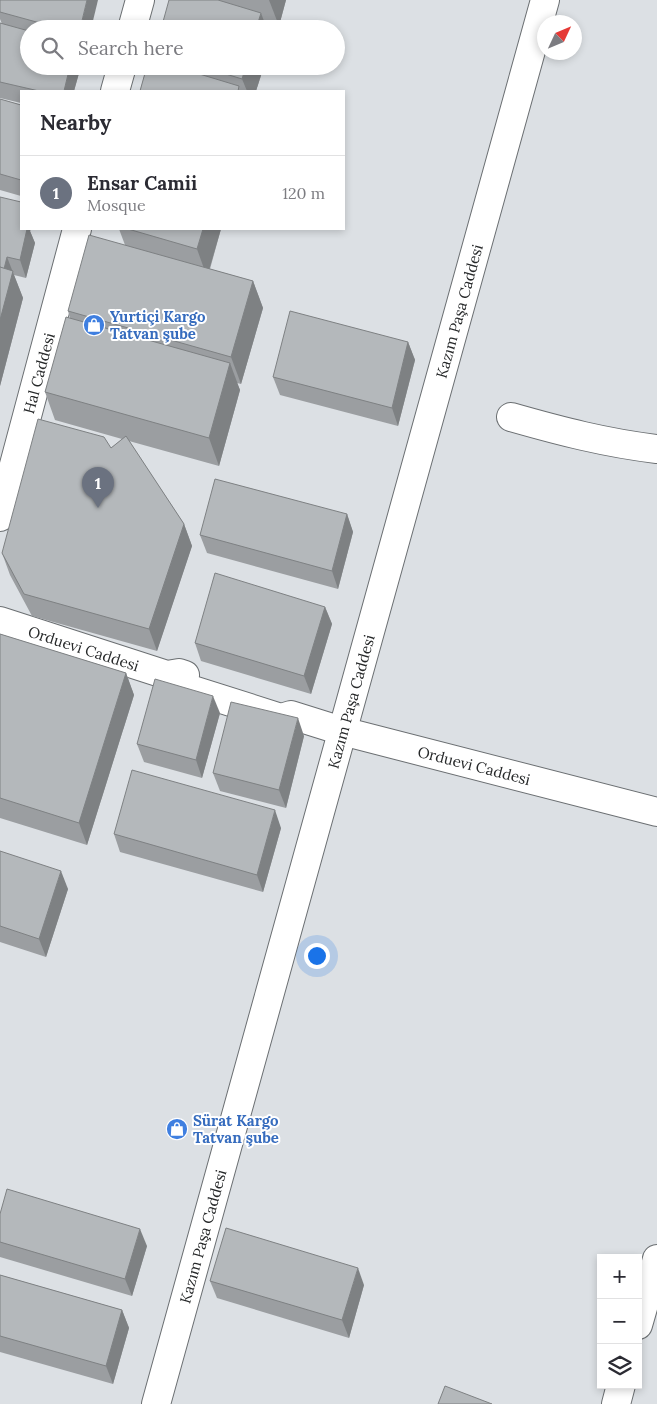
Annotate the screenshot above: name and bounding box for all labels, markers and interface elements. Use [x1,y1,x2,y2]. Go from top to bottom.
north arrow [537,15,582,60]
search box [20,20,345,75]
icon: search [38,34,66,62]
text: Search here [78,36,184,60]
text: Nearby [40,109,111,136]
text: Ensar Camii [87,171,197,195]
text: 1 [53,183,59,203]
text: 120 m [282,183,325,203]
text: Mosque [87,195,146,215]
street label: Kazım Paşa Caddesi [431,242,486,380]
place label: Yurtiçi Kargo Tatvan şube [110,307,206,343]
shop icon: Yurtiçi Kargo Tatvan şube [82,313,106,337]
street label: Hal Caddesi [19,331,58,416]
pin: 1 [82,467,114,508]
street label: Orduevi Caddesi [26,621,142,675]
street label: Kazım Paşa Caddesi [323,632,378,771]
street label: Orduevi Caddesi [416,741,532,789]
your location [304,943,330,969]
place label: Sürat Kargo Tatvan şube [193,1111,279,1147]
shop icon: Sürat Kargo Tatvan şube [165,1117,189,1141]
street label: Kazım Paşa Caddesi [175,1167,230,1305]
map controls [597,1254,642,1389]
button: + [597,1254,642,1299]
button: − [597,1299,642,1344]
button: layers [597,1344,642,1389]

